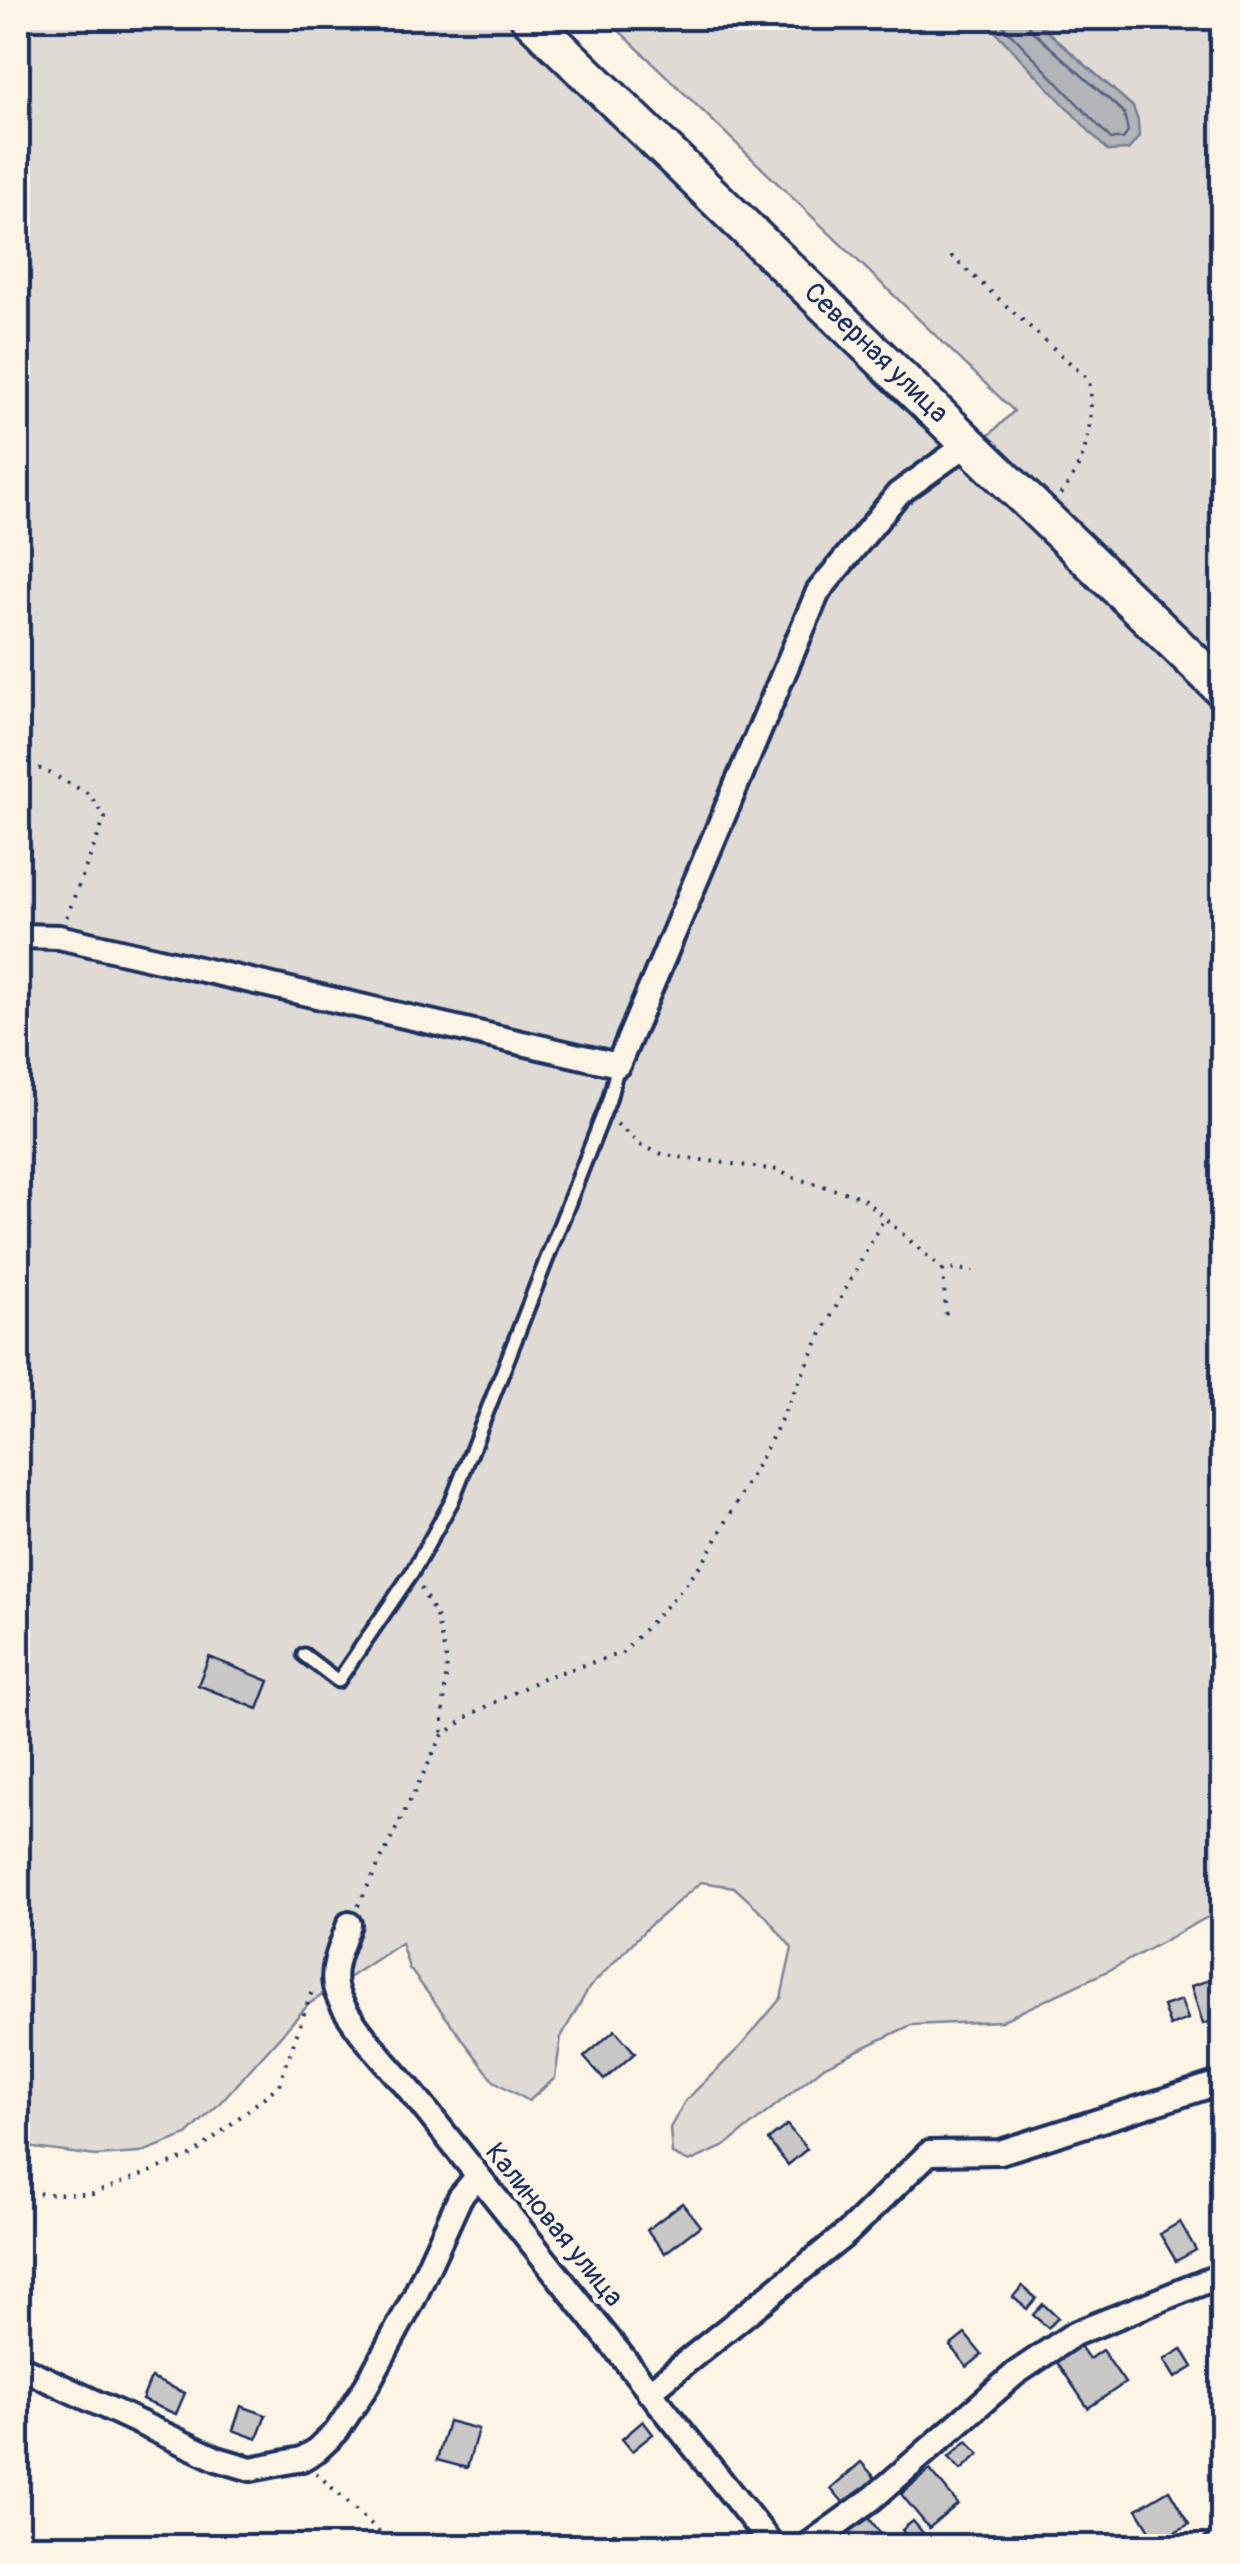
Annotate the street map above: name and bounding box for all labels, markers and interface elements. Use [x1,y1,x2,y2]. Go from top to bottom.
street label: Северная улица [796,275,956,431]
street label: Калиновая улица [477,2136,631,2314]

